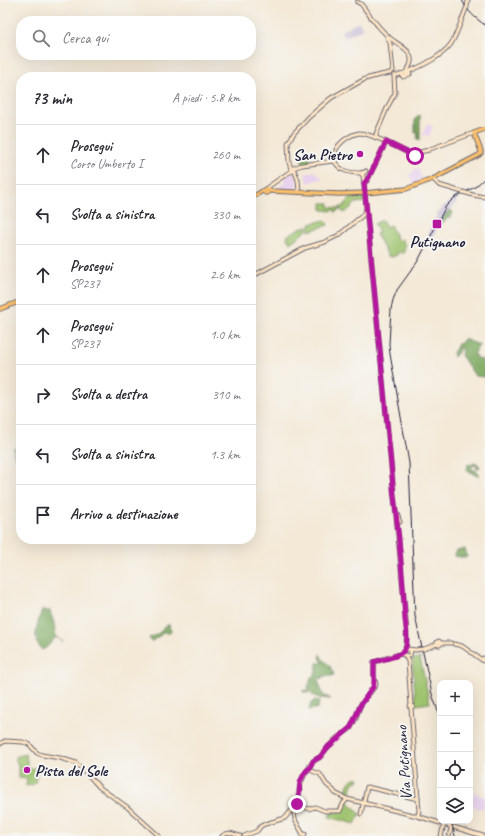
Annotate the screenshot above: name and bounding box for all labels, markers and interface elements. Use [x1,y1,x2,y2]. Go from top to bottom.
search box [16,16,256,60]
icon: search [30,27,52,49]
text: Cerca qui [62,29,108,48]
text: 73 min [32,88,72,109]
text: A piedi · 5.8 km [172,90,240,106]
text: Prosegui [70,137,112,156]
icon: ahead [32,144,54,166]
place label: San Pietro [293,145,353,165]
text: 260 m [212,147,240,163]
route start [406,147,424,165]
marker: San Pietro [355,149,365,159]
text: Corso Umberto I [70,156,143,172]
icon: left [32,204,54,226]
text: Svolta a sinistra [70,205,154,224]
text: 330 m [212,207,240,223]
marker: Putignano [431,218,443,230]
place label: Putignano [410,232,465,252]
text: Prosegui [70,257,112,276]
icon: ahead [32,264,54,286]
text: 2.6 km [210,267,240,283]
text: SP237 [70,276,100,292]
text: Prosegui [70,317,112,336]
icon: ahead [32,324,54,346]
text: 1.0 km [210,327,240,343]
text: SP237 [70,336,100,352]
icon: right [32,384,54,406]
text: Svolta a destra [70,385,147,404]
text: 310 m [212,387,240,403]
icon: left [32,444,54,466]
text: Svolta a sinistra [70,445,154,464]
text: 1.3 km [210,447,240,463]
icon: arrive [32,504,54,526]
text: Arrivo a destinazione [70,505,178,524]
map controls [437,680,473,824]
button: + [437,680,473,716]
button: − [437,716,473,752]
street label: Via Putignano [391,724,417,801]
button: locate [437,752,473,788]
place label: Pista del Sole [35,761,109,781]
marker: Pista del Sole [22,765,32,775]
button: layers [437,788,473,824]
route end [288,795,306,813]

